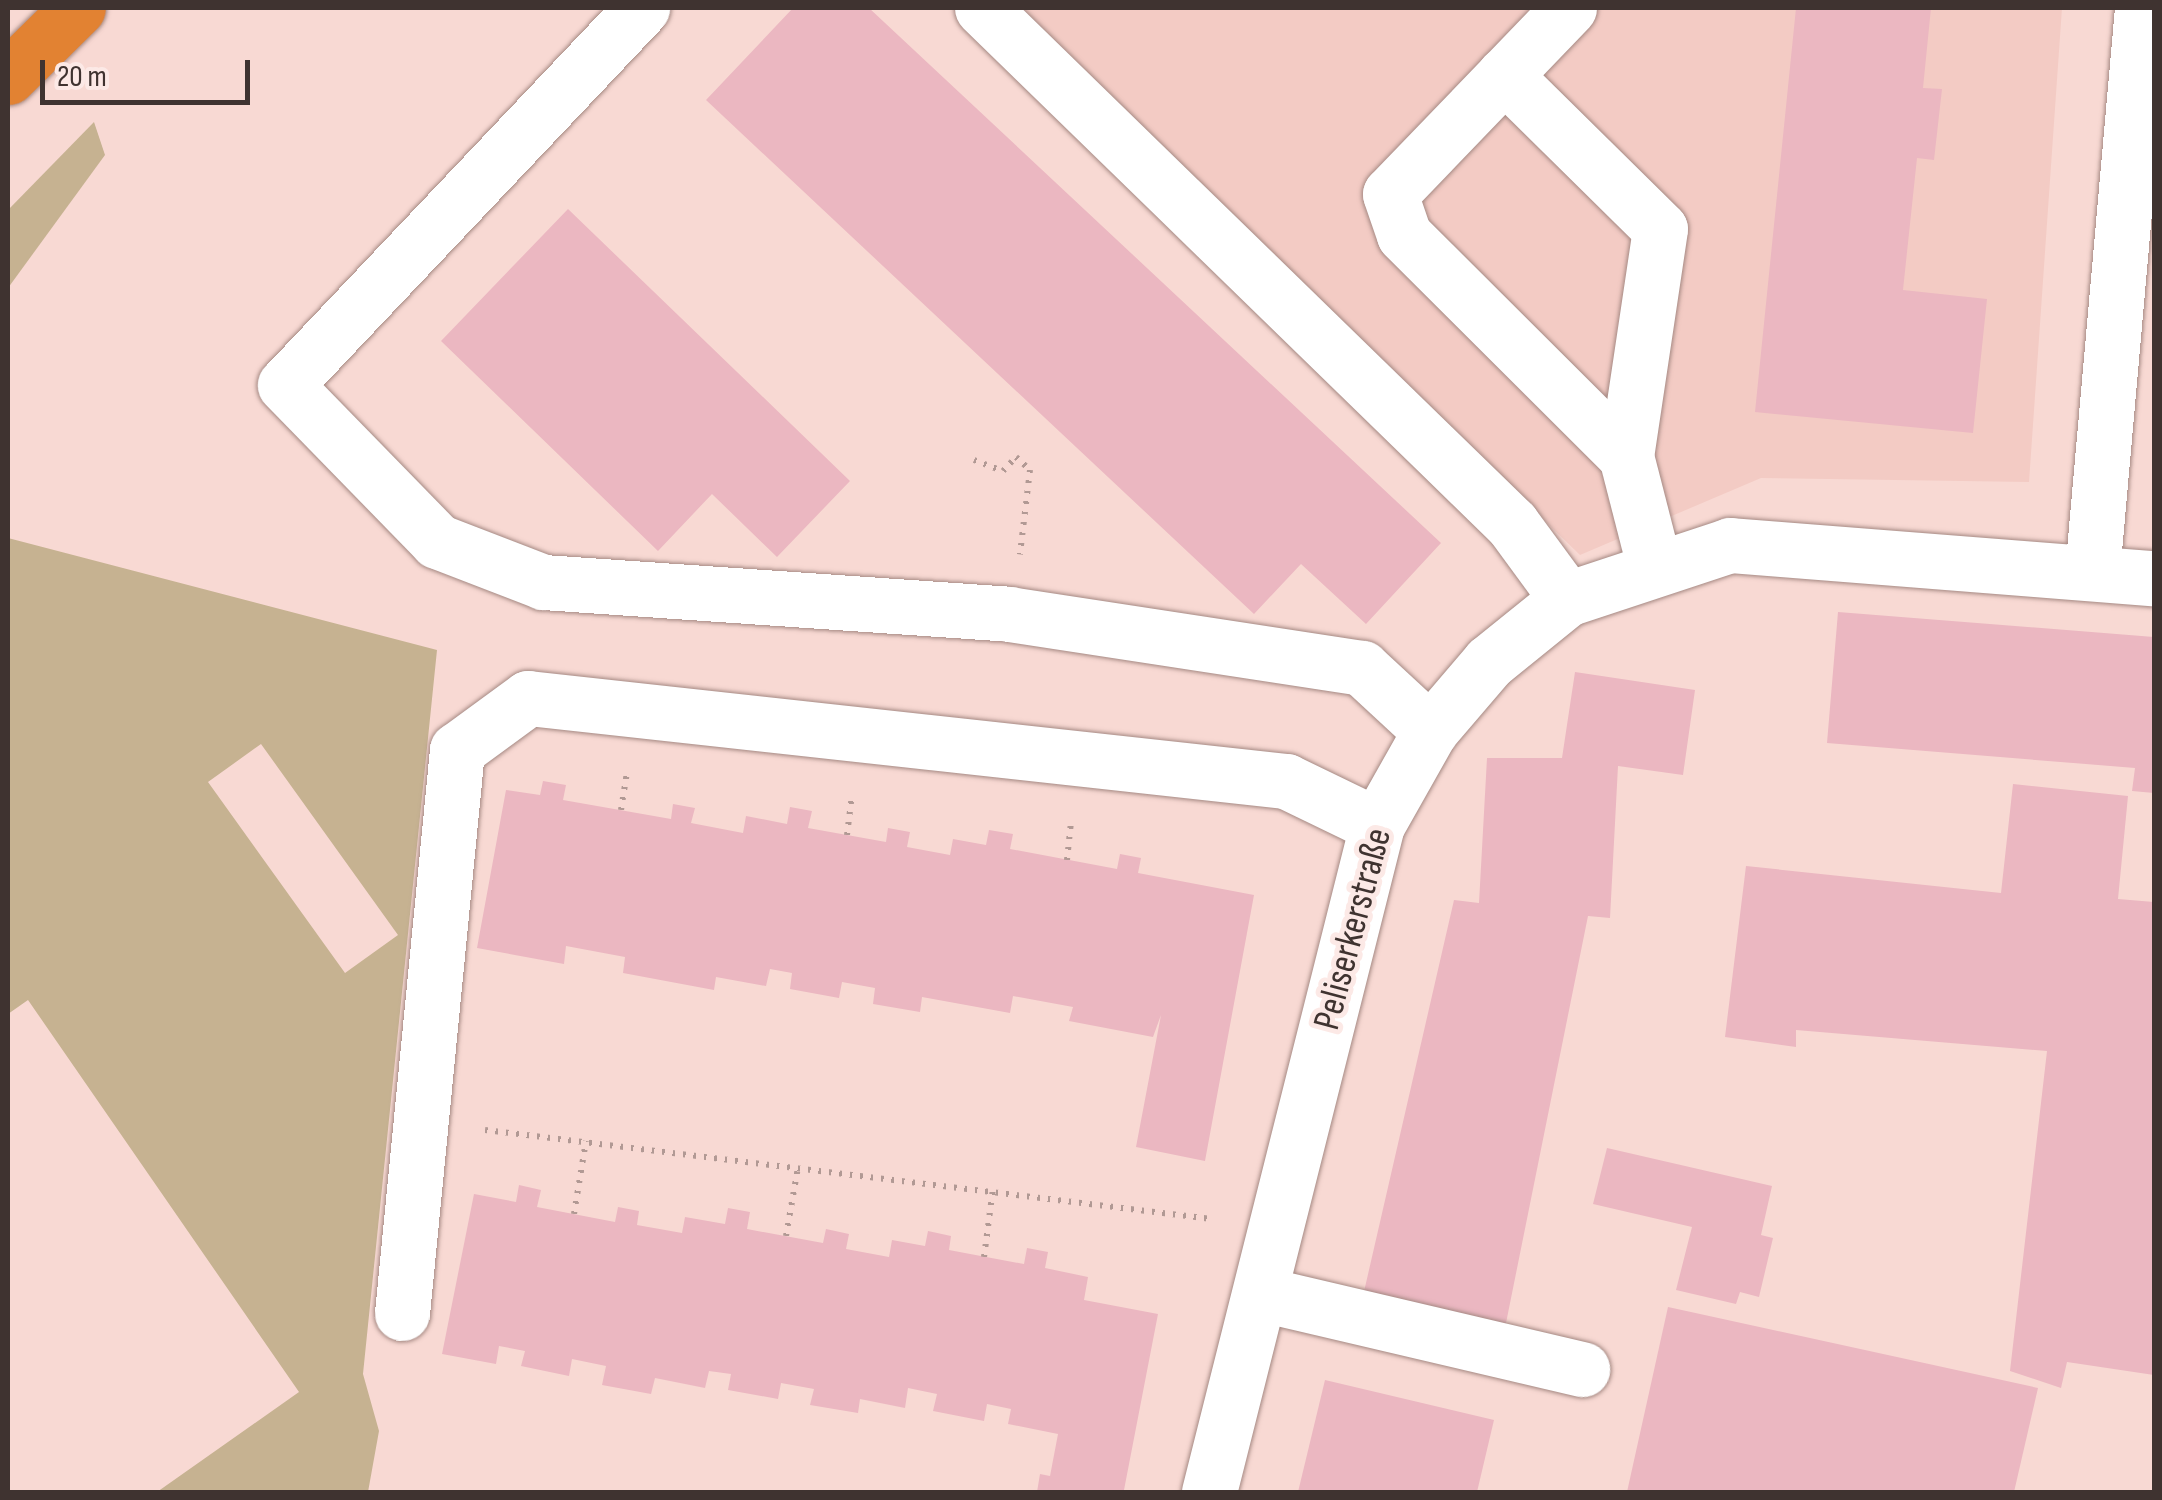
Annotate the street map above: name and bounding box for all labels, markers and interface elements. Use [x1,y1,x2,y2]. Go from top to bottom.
scale bar [45,40,255,102]
text: 20 m [57,59,107,95]
street label: Peliserkerstraße [1304,823,1402,1035]

